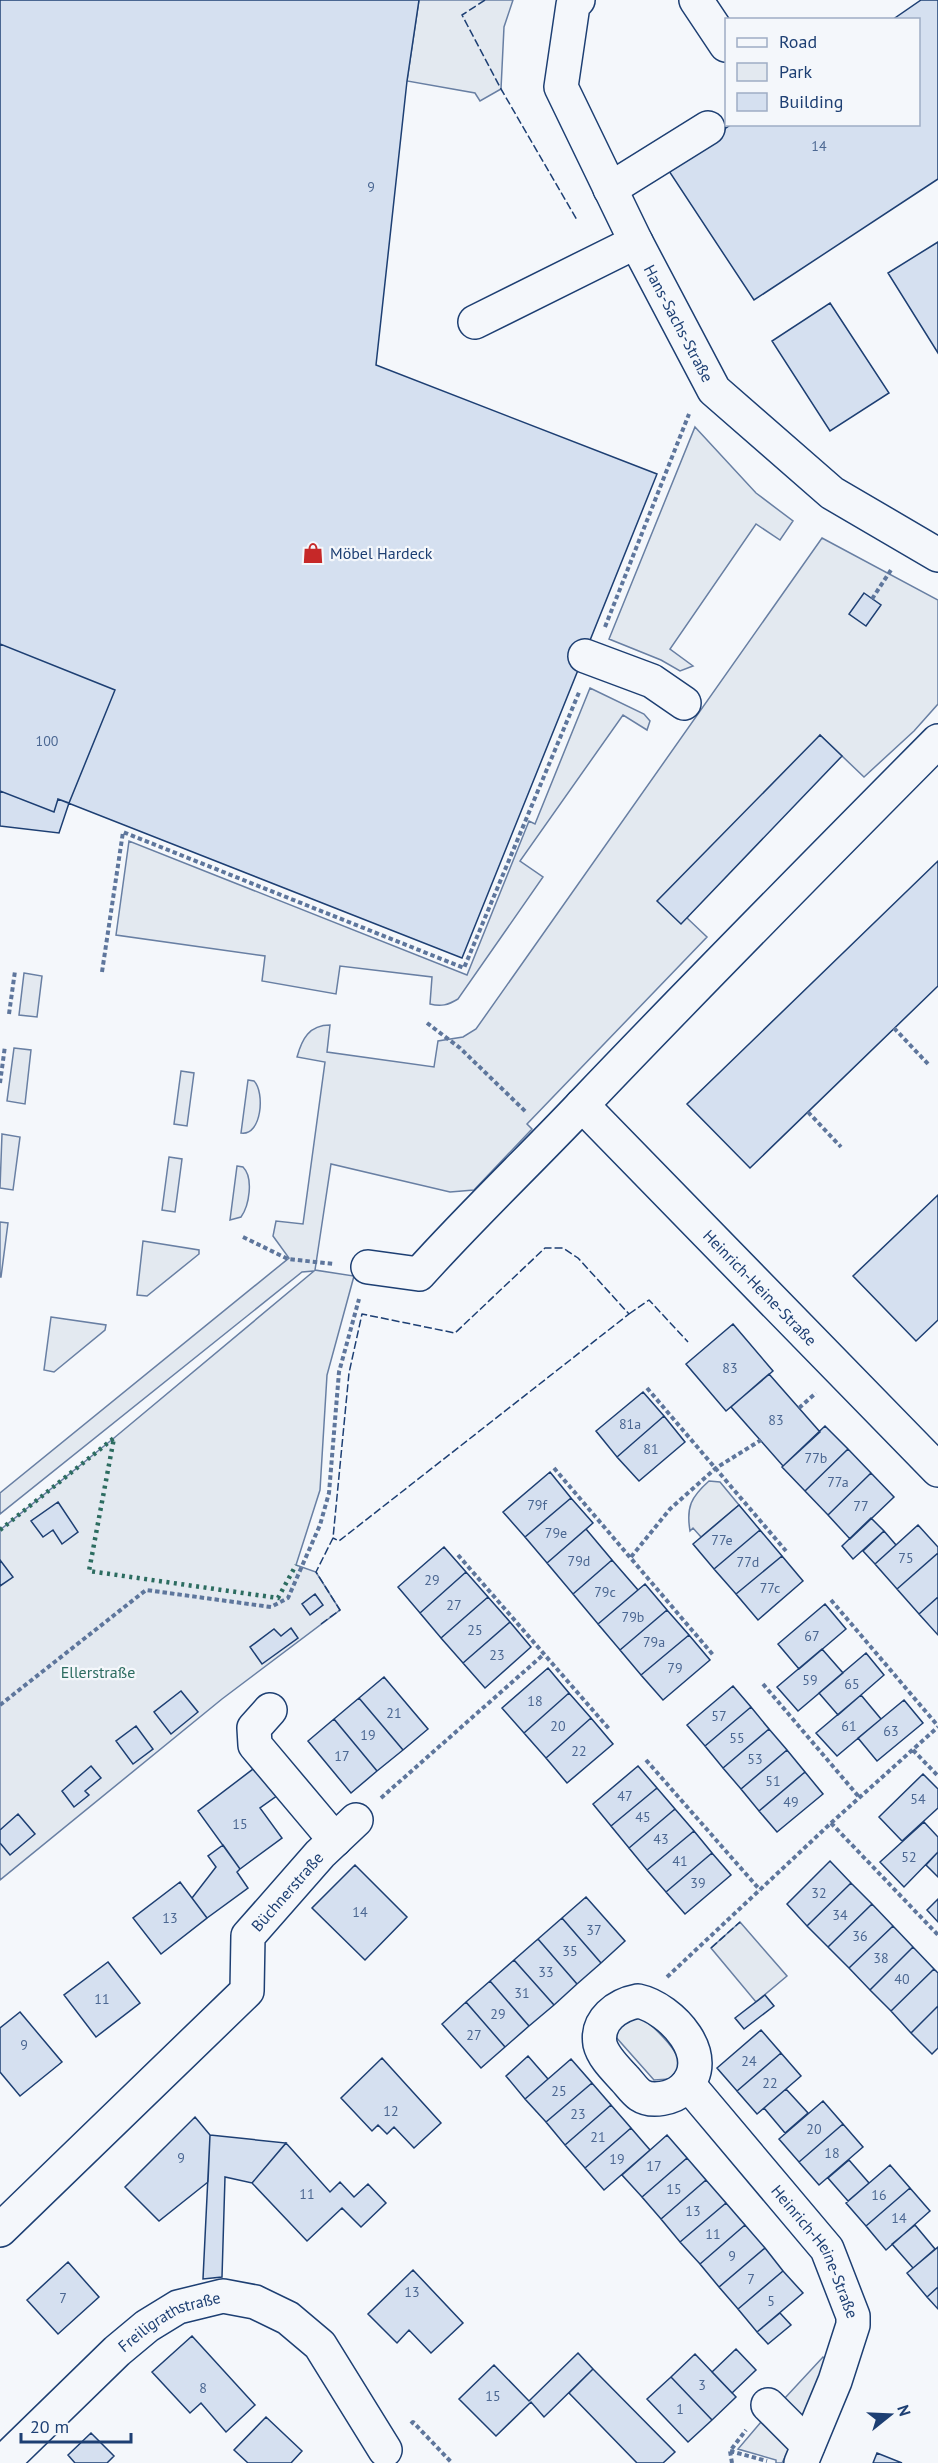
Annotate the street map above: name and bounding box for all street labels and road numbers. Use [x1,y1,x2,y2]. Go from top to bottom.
street label: Hans-Sachs-Straße [640,261,718,385]
street label: Heinrich-Heine-Straße [699,1225,821,1350]
street label: Büchnerstraße [247,1847,327,1935]
street label: Heinrich-Heine-Straße [767,2181,863,2321]
street label: Freiligrathstraße [114,2287,222,2356]

